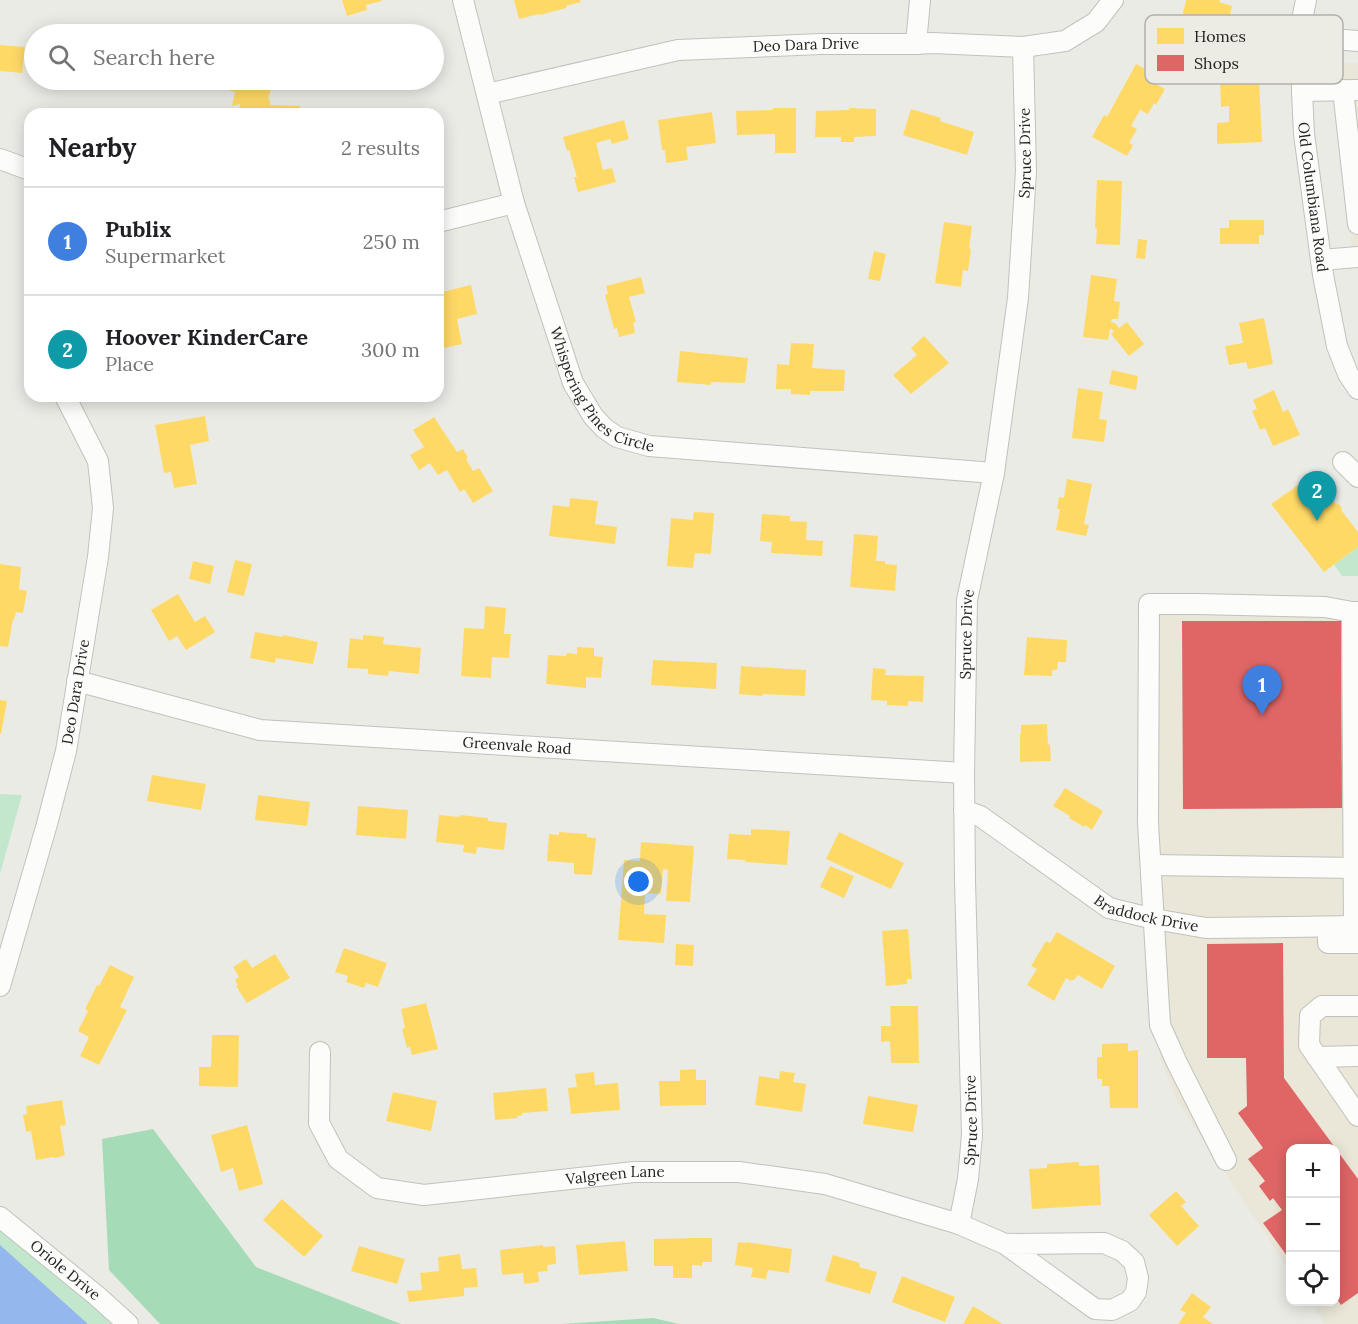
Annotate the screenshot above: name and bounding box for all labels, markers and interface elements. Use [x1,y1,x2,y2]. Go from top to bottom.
legend [1145,15,1343,84]
search box [24,24,444,90]
text: Homes [1194,26,1246,46]
street label: Deo Dara Drive [752,34,859,56]
icon: search [45,41,78,74]
text: Search here [93,43,215,71]
text: Shops [1194,53,1239,73]
street label: Spruce Drive [1014,108,1035,199]
street label: Old Columbiana Road [1294,122,1333,273]
text: Nearby [48,131,136,164]
text: 2 results [341,135,420,160]
text: Publix [105,215,171,243]
text: 1 [63,229,72,254]
text: 250 m [363,229,420,254]
text: Supermarket [105,243,225,268]
text: Hoover KinderCare [105,323,308,351]
street label: Whispering Pines Circle [546,324,655,455]
text: 2 [62,337,73,362]
text: 300 m [361,337,420,362]
text: Place [105,351,154,376]
pin: 2 [1298,472,1336,521]
street label: Spruce Drive [956,587,978,680]
street label: Deo Dara Drive [57,638,93,746]
pin: 1 [1242,666,1282,715]
street label: Greenvale Road [462,732,572,758]
your location [624,867,653,896]
street label: Braddock Drive [1090,890,1200,936]
street label: Spruce Drive [959,1075,981,1166]
map controls [1286,1144,1340,1306]
button: + [1286,1144,1340,1198]
street label: Valgreen Lane [564,1162,665,1189]
button: − [1286,1198,1340,1252]
street label: Oriole Drive [26,1235,104,1304]
button: locate [1286,1252,1340,1306]

